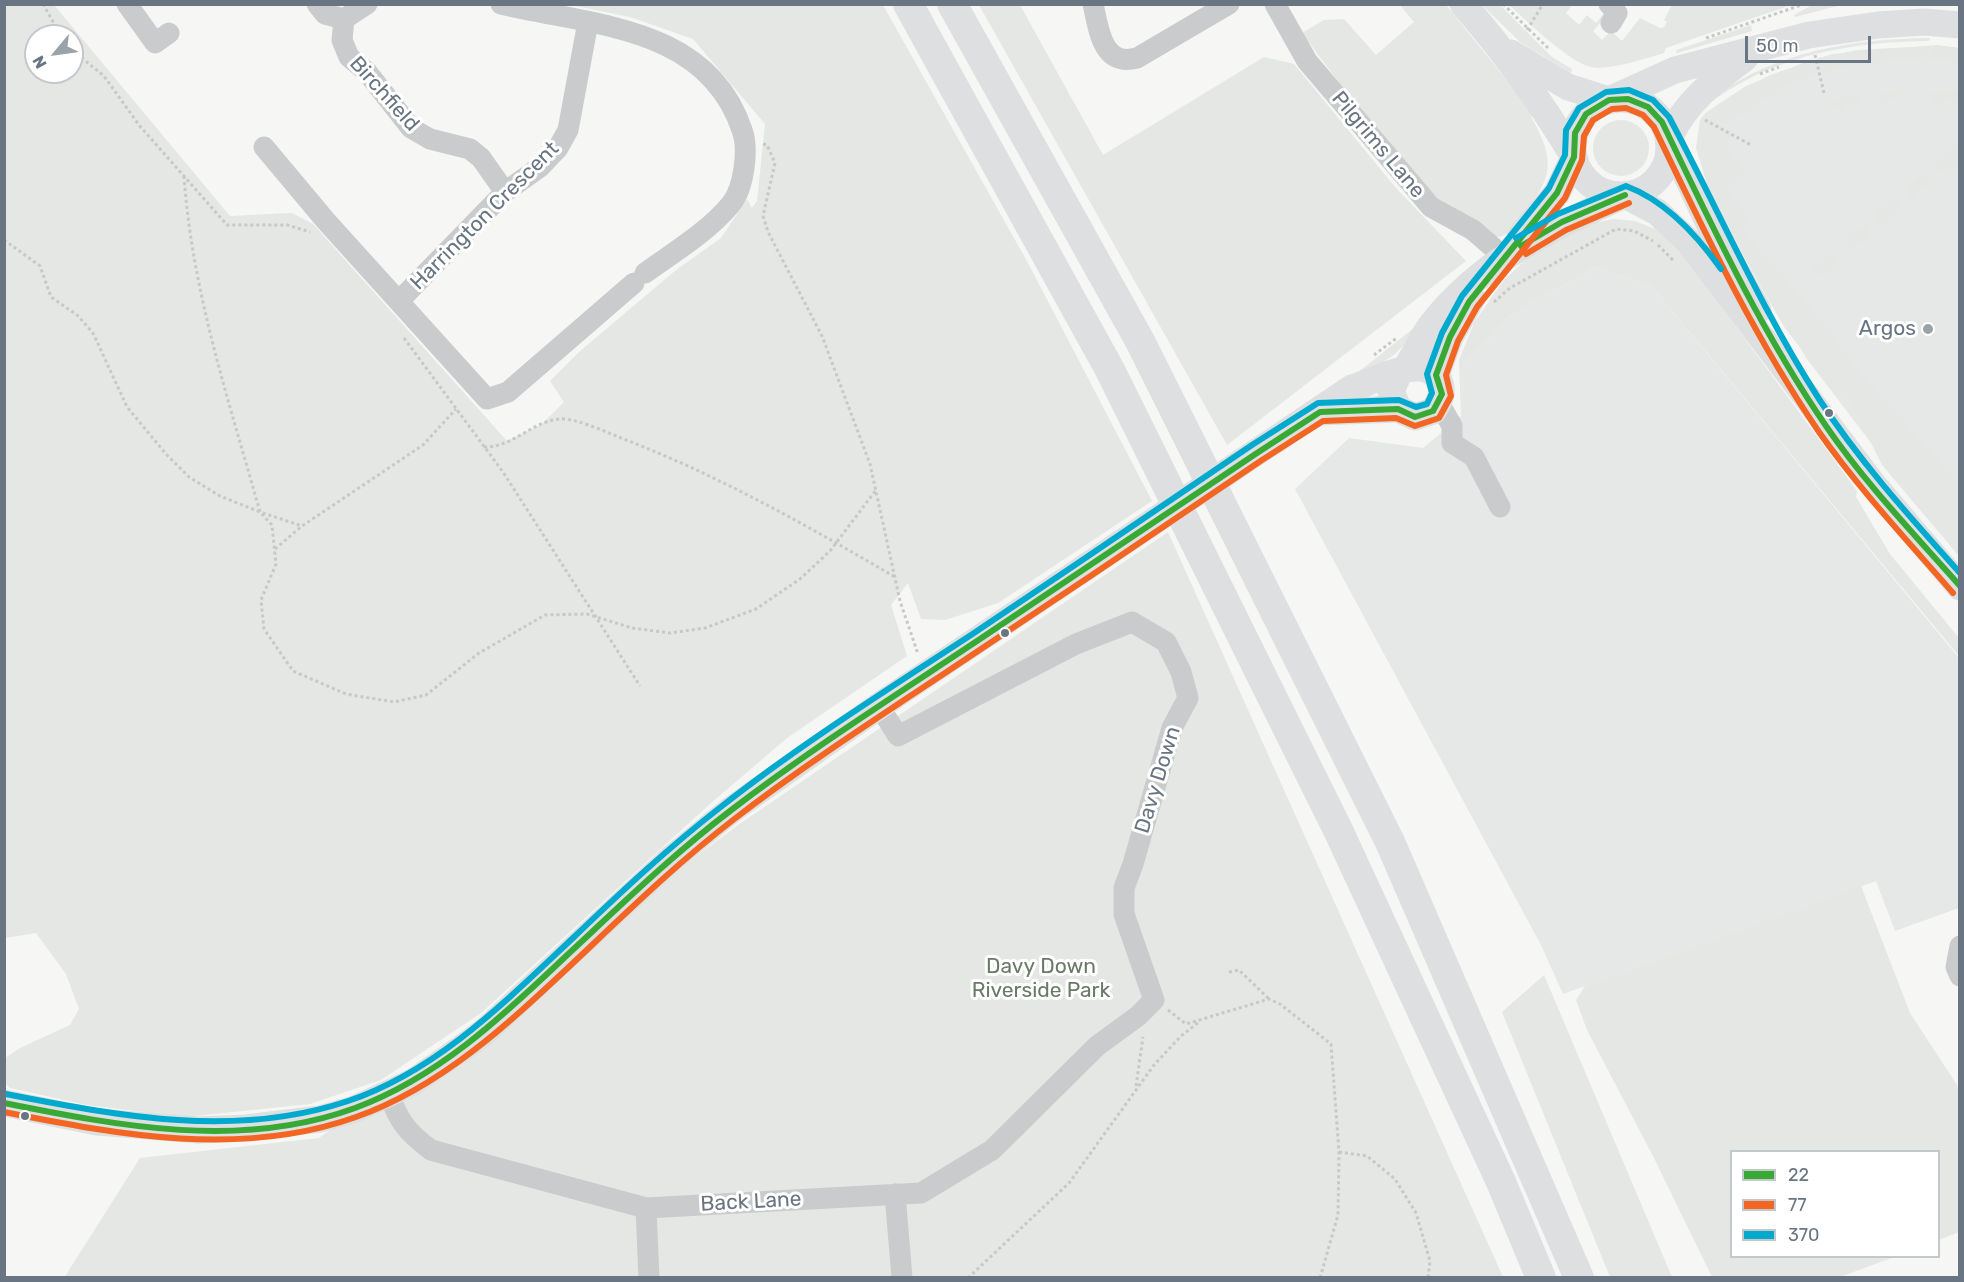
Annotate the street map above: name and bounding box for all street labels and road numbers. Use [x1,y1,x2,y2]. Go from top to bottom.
street label: Birchfield [344,51,424,137]
street label: Pilgrims Lane [1326,86,1430,204]
street label: Harrington Crescent [406,137,564,295]
street label: Davy Down [1130,724,1186,836]
street label: Back Lane [700,1187,802,1217]

